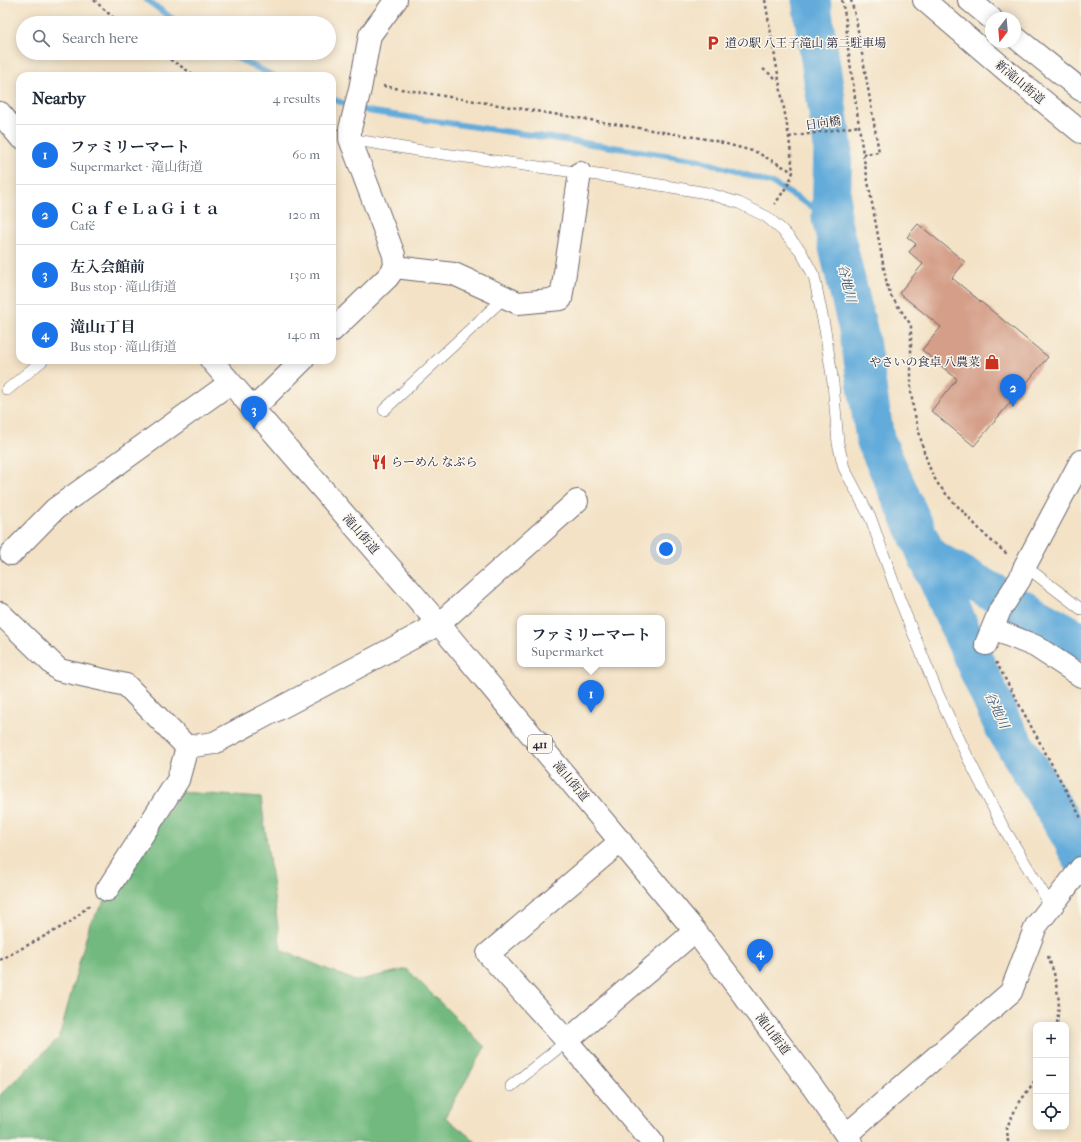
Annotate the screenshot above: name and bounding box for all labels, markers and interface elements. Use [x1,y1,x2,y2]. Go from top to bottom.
north arrow [985,12,1021,48]
search box [16,16,336,60]
icon: search [30,27,52,49]
text: Search here [62,29,138,47]
parking icon: 道の駅 八王子滝山 第二駐車場 [704,34,722,52]
place label: 道の駅 八王子滝山 第二駐車場 [725,36,886,50]
street label: 新滝山街道 [993,57,1047,107]
text: Nearby [32,88,86,108]
text: 4 results [273,91,320,106]
street label: 日向橋 [804,114,842,132]
text: ファミリーマート [70,138,190,156]
text: 1 [43,147,47,162]
text: 60 m [292,147,320,162]
text: Supermarket · 滝山街道 [70,159,203,174]
text: ＣａｆｅＬａＧｉｔａ [70,200,220,218]
text: 2 [42,207,48,222]
text: 120 m [288,207,320,222]
text: Café [70,218,95,233]
text: 左入会館前 [70,258,145,276]
water label: 谷地川 [835,262,859,306]
text: 3 [42,267,48,282]
text: 130 m [289,267,320,282]
text: Bus stop · 滝山街道 [70,279,177,294]
text: 滝山1丁目 [70,318,135,336]
text: 4 [41,327,49,342]
text: 140 m [287,327,320,342]
text: Bus stop · 滝山街道 [70,339,177,354]
shop icon: やさいの食卓 八農菜 [983,353,1001,371]
place label: やさいの食卓 八農菜 [869,355,980,369]
pin: 2 [1000,374,1026,407]
pin: 3 [241,396,267,429]
restaurant icon: らーめん なぶら [370,453,388,471]
place label: らーめん なぶら [391,455,478,469]
street label: 滝山街道 [340,511,382,557]
your location [656,539,676,559]
popup [517,615,665,667]
text: ファミリーマート [531,626,651,644]
text: Supermarket [531,644,604,659]
pin: 1 [578,680,604,713]
water label: 谷地川 [982,689,1013,733]
road number: 411 [528,735,552,753]
street label: 滝山街道 [550,758,592,804]
pin: 4 [747,939,773,972]
street label: 滝山街道 [753,1011,793,1057]
map controls [1033,1022,1069,1130]
button: + [1033,1022,1069,1058]
button: − [1033,1058,1069,1094]
button: locate [1033,1094,1069,1130]

